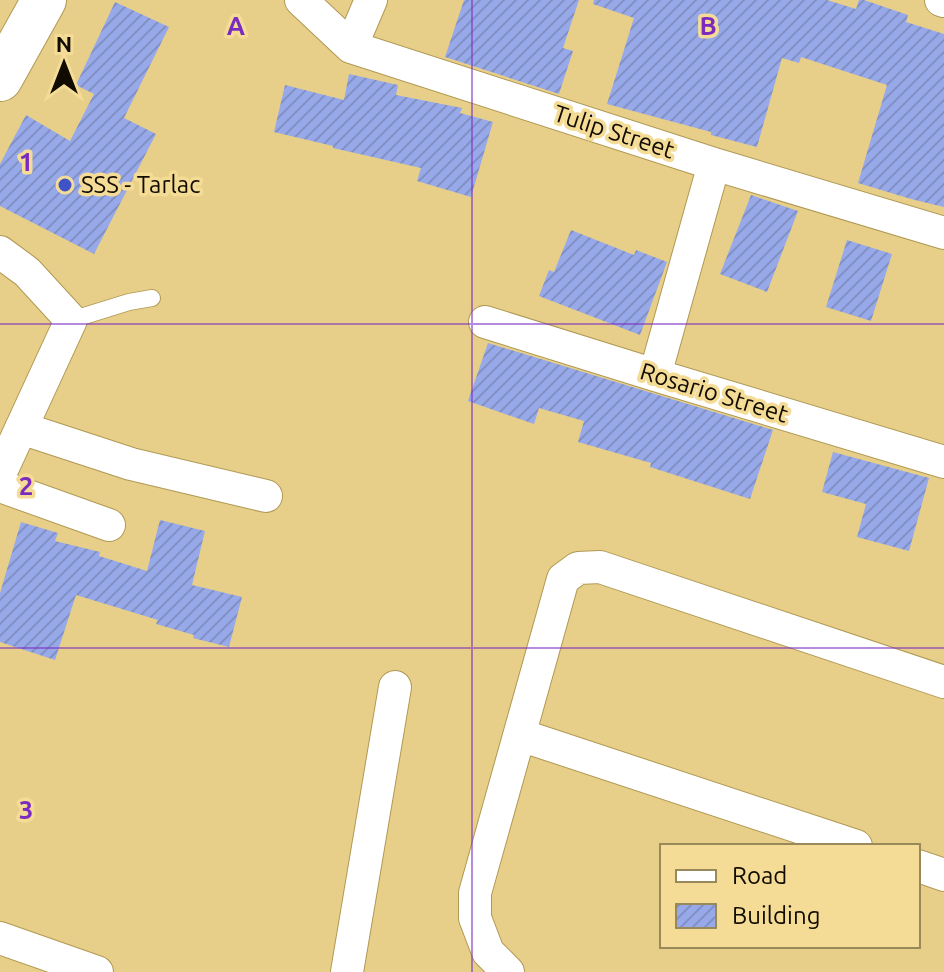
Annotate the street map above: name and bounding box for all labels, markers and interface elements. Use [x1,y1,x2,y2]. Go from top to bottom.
text: A [227,11,246,40]
text: B [699,11,717,40]
north arrow [24,24,104,104]
text: N [56,31,72,56]
street label: Tulip Street [551,99,678,164]
text: 1 [19,147,33,176]
place label: SSS - Tarlac [81,171,200,198]
marker: SSS - Tarlac [56,176,74,194]
street label: Rosario Street [637,357,792,428]
text: 2 [19,471,33,500]
text: 3 [19,795,33,824]
legend [660,844,920,948]
text: Road [732,862,787,889]
text: Building [732,902,820,929]

